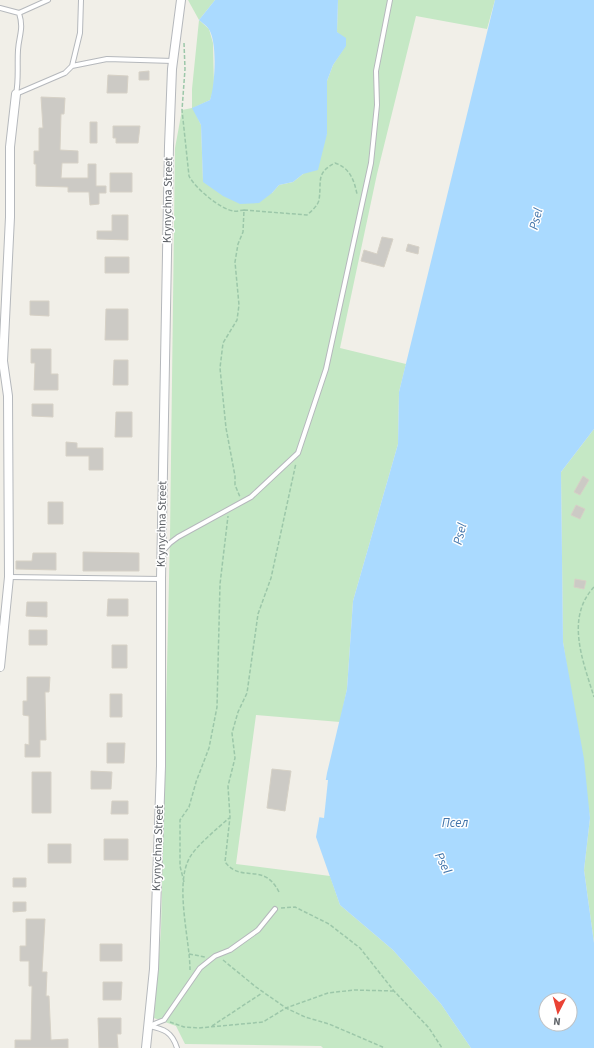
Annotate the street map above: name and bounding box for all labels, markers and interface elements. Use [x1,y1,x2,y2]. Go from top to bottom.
street label: Krynychna Street [159,157,177,243]
water label: Psel [525,205,548,232]
street label: Krynychna Street [153,481,171,567]
water label: Psel [449,520,472,547]
street label: Krynychna Street [148,805,168,891]
water label: Псел [442,814,468,832]
water label: Psel [430,849,456,878]
north arrow [538,992,578,1032]
text: N [553,1014,561,1029]

